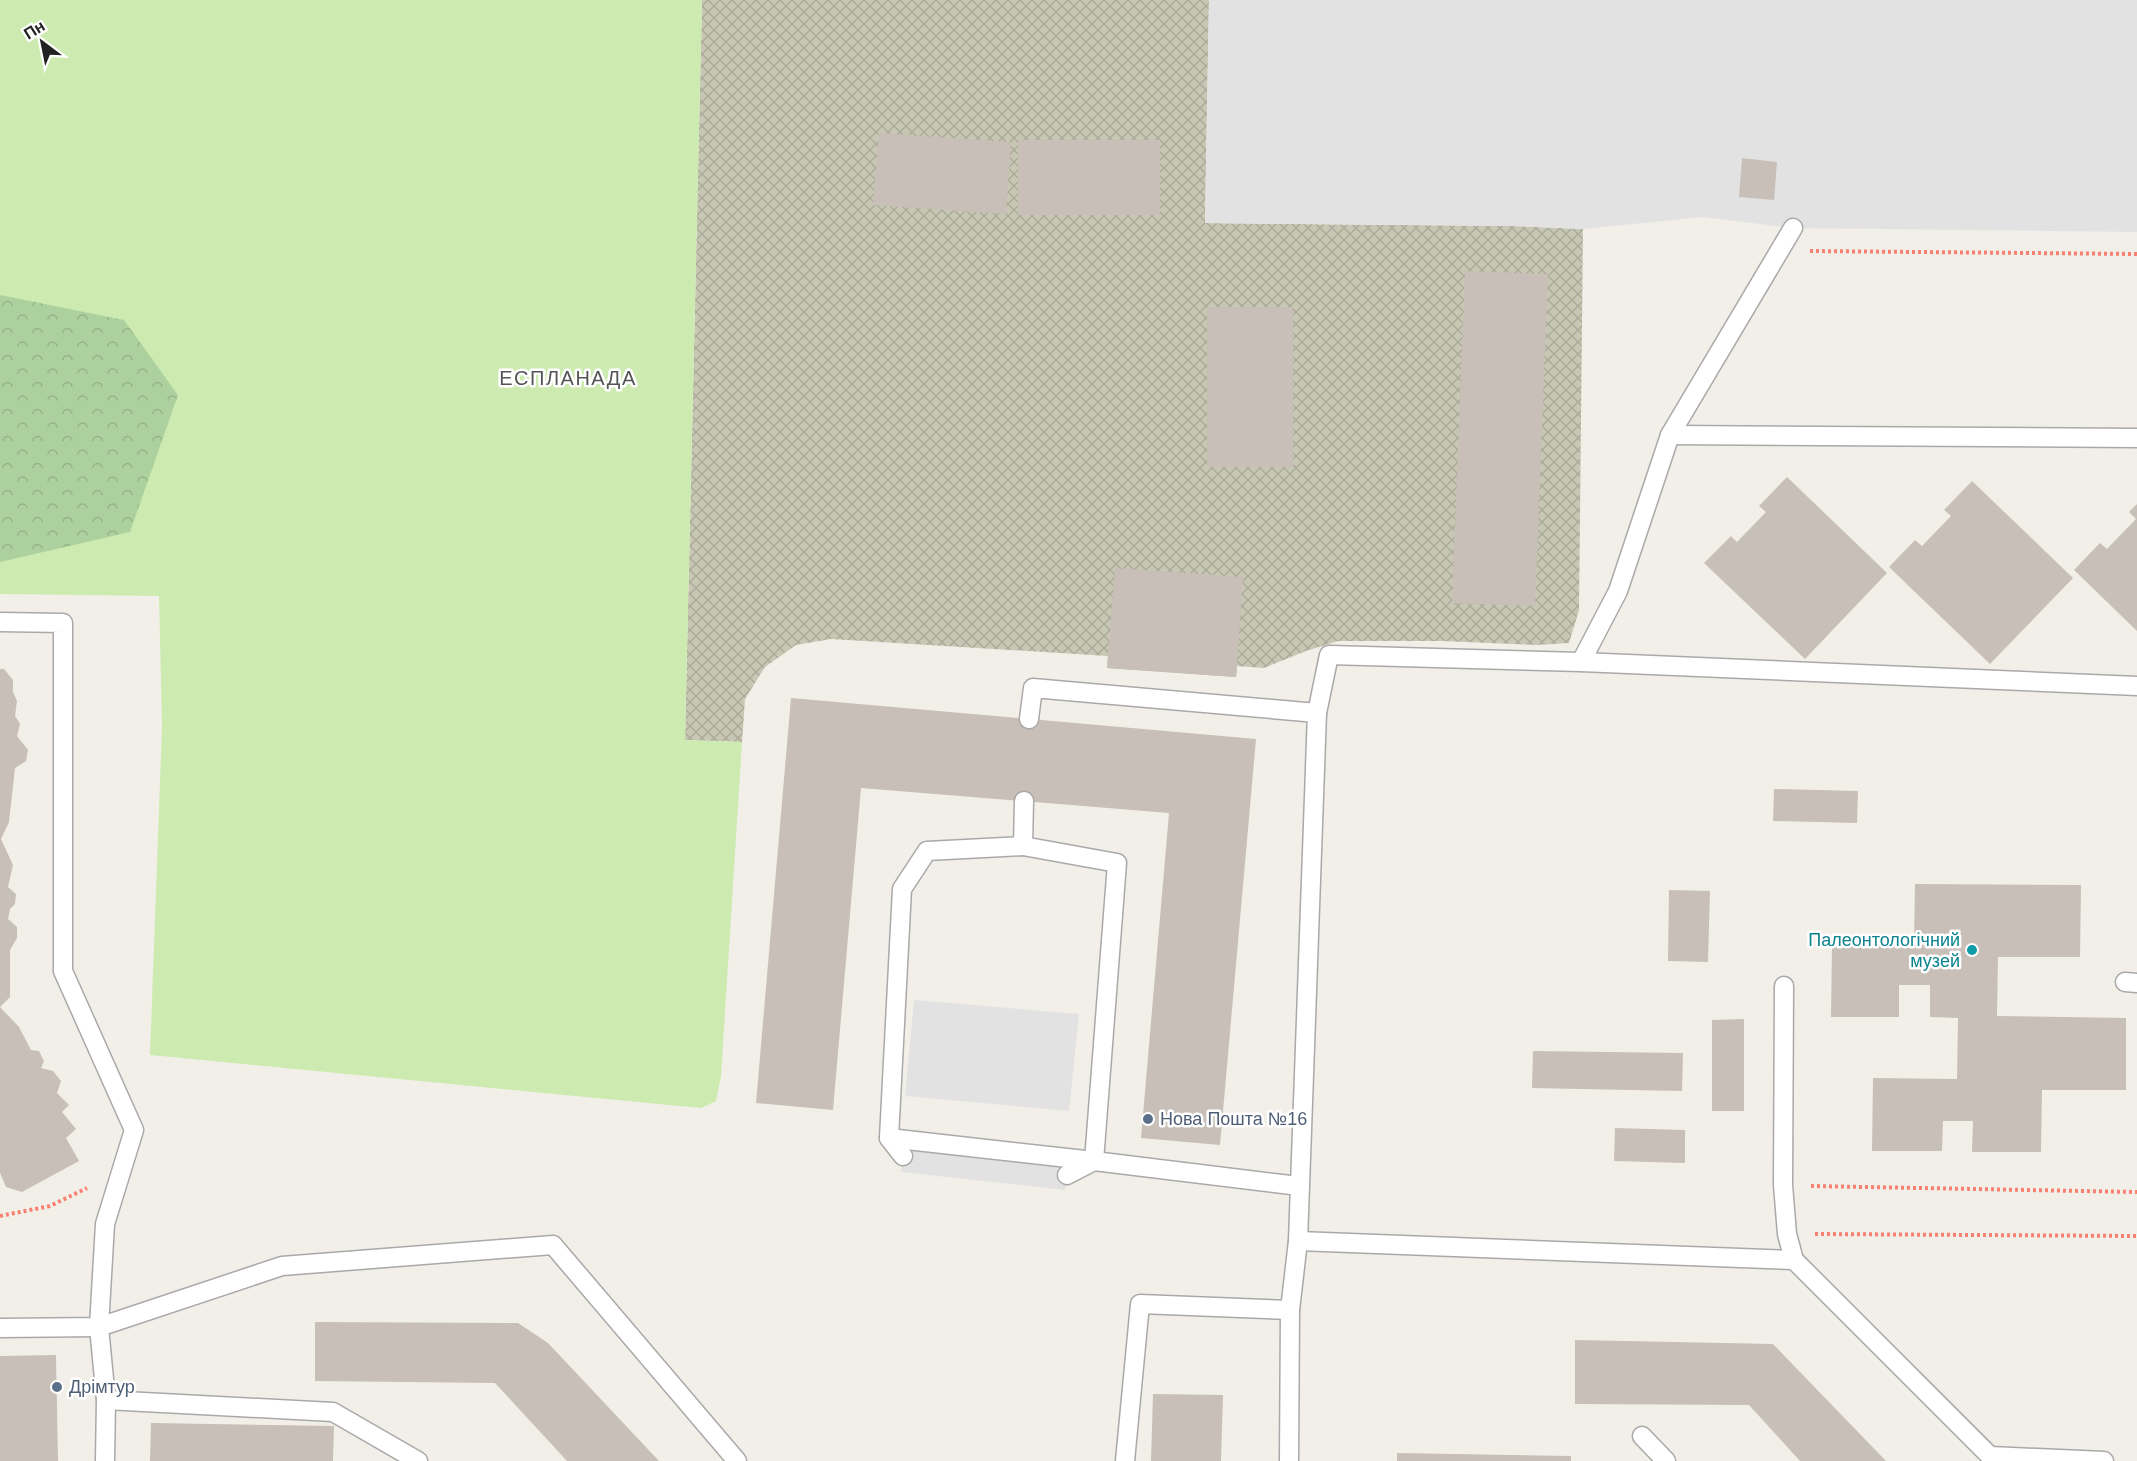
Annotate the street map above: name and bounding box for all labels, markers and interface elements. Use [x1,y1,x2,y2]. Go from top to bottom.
north arrow [12,12,72,72]
text: Пн [21,17,48,43]
district label: ЕСПЛАНАДА [499,367,637,389]
place label: Палеонтологічний музей [1808,930,1960,971]
marker: Палеонтологічний музей [1965,943,1979,957]
place label: Нова Пошта №16 [1160,1109,1307,1129]
marker: Нова Пошта №16 [1141,1112,1155,1126]
place label: Дрімтур [69,1377,135,1397]
marker: Дрімтур [50,1380,64,1394]

